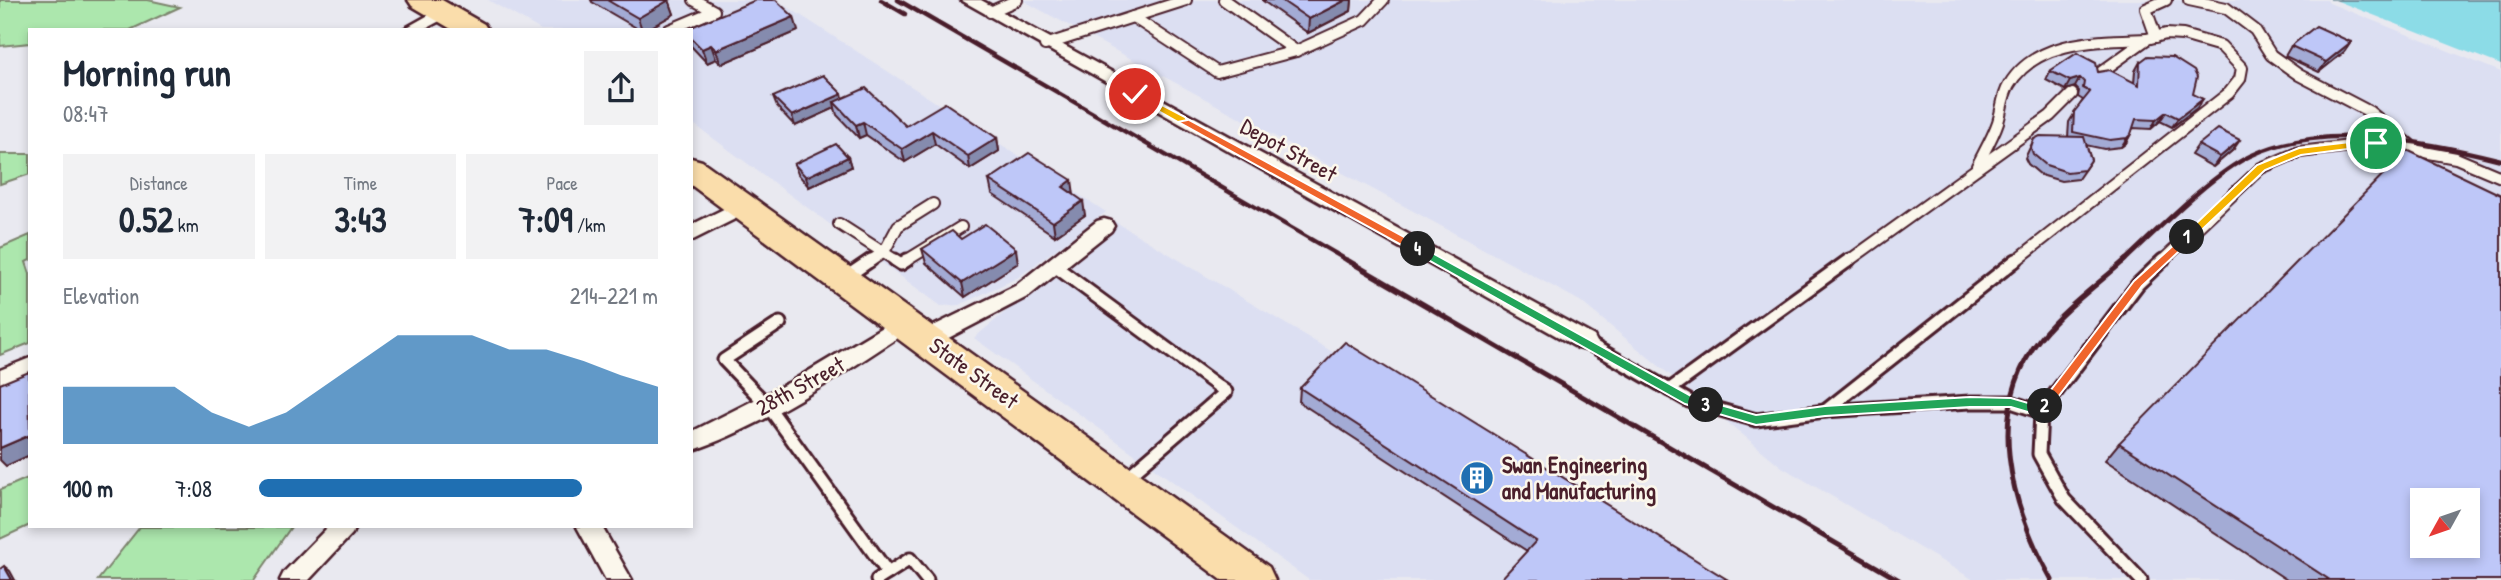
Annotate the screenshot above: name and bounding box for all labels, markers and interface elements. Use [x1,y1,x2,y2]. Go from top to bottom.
text: Morning run [63,46,231,98]
button: share [584,51,658,125]
pin [1105,64,1165,124]
icon: check [1116,75,1154,113]
text: 08:47 [63,98,109,129]
street label: Depot Street [1235,110,1344,189]
pin [2346,113,2406,173]
icon: arrive [2357,124,2395,162]
text: Distance [130,170,188,196]
text: Time [344,170,377,196]
text: Pace [546,170,578,196]
text: 0.52 [119,196,173,243]
text: 3:43 [334,196,387,243]
text: 7:09 [519,196,573,243]
text: km [173,212,199,238]
text: /km [573,212,606,238]
pin: 1 [2170,219,2204,254]
text: 1 [2183,223,2190,249]
pin: 4 [1400,232,1436,266]
text: 4 [1414,235,1421,261]
text: Elevation [63,280,139,311]
text: 214–221 m [570,280,658,311]
street label: State Street [923,330,1026,416]
street label: 28th Street [750,348,851,423]
pin: 3 [1688,388,1724,422]
pin: 2 [2028,388,2062,424]
text: 3 [1701,391,1710,417]
text: 2 [2040,392,2049,418]
place label: Swan Engineering and Manufacturing [1502,449,1656,507]
building icon: Swan Engineering and Manufacturing [1458,459,1496,497]
text: 100 m [63,473,113,504]
text: 7:08 [175,473,212,504]
north arrow [2410,488,2480,558]
map controls [2410,488,2480,558]

